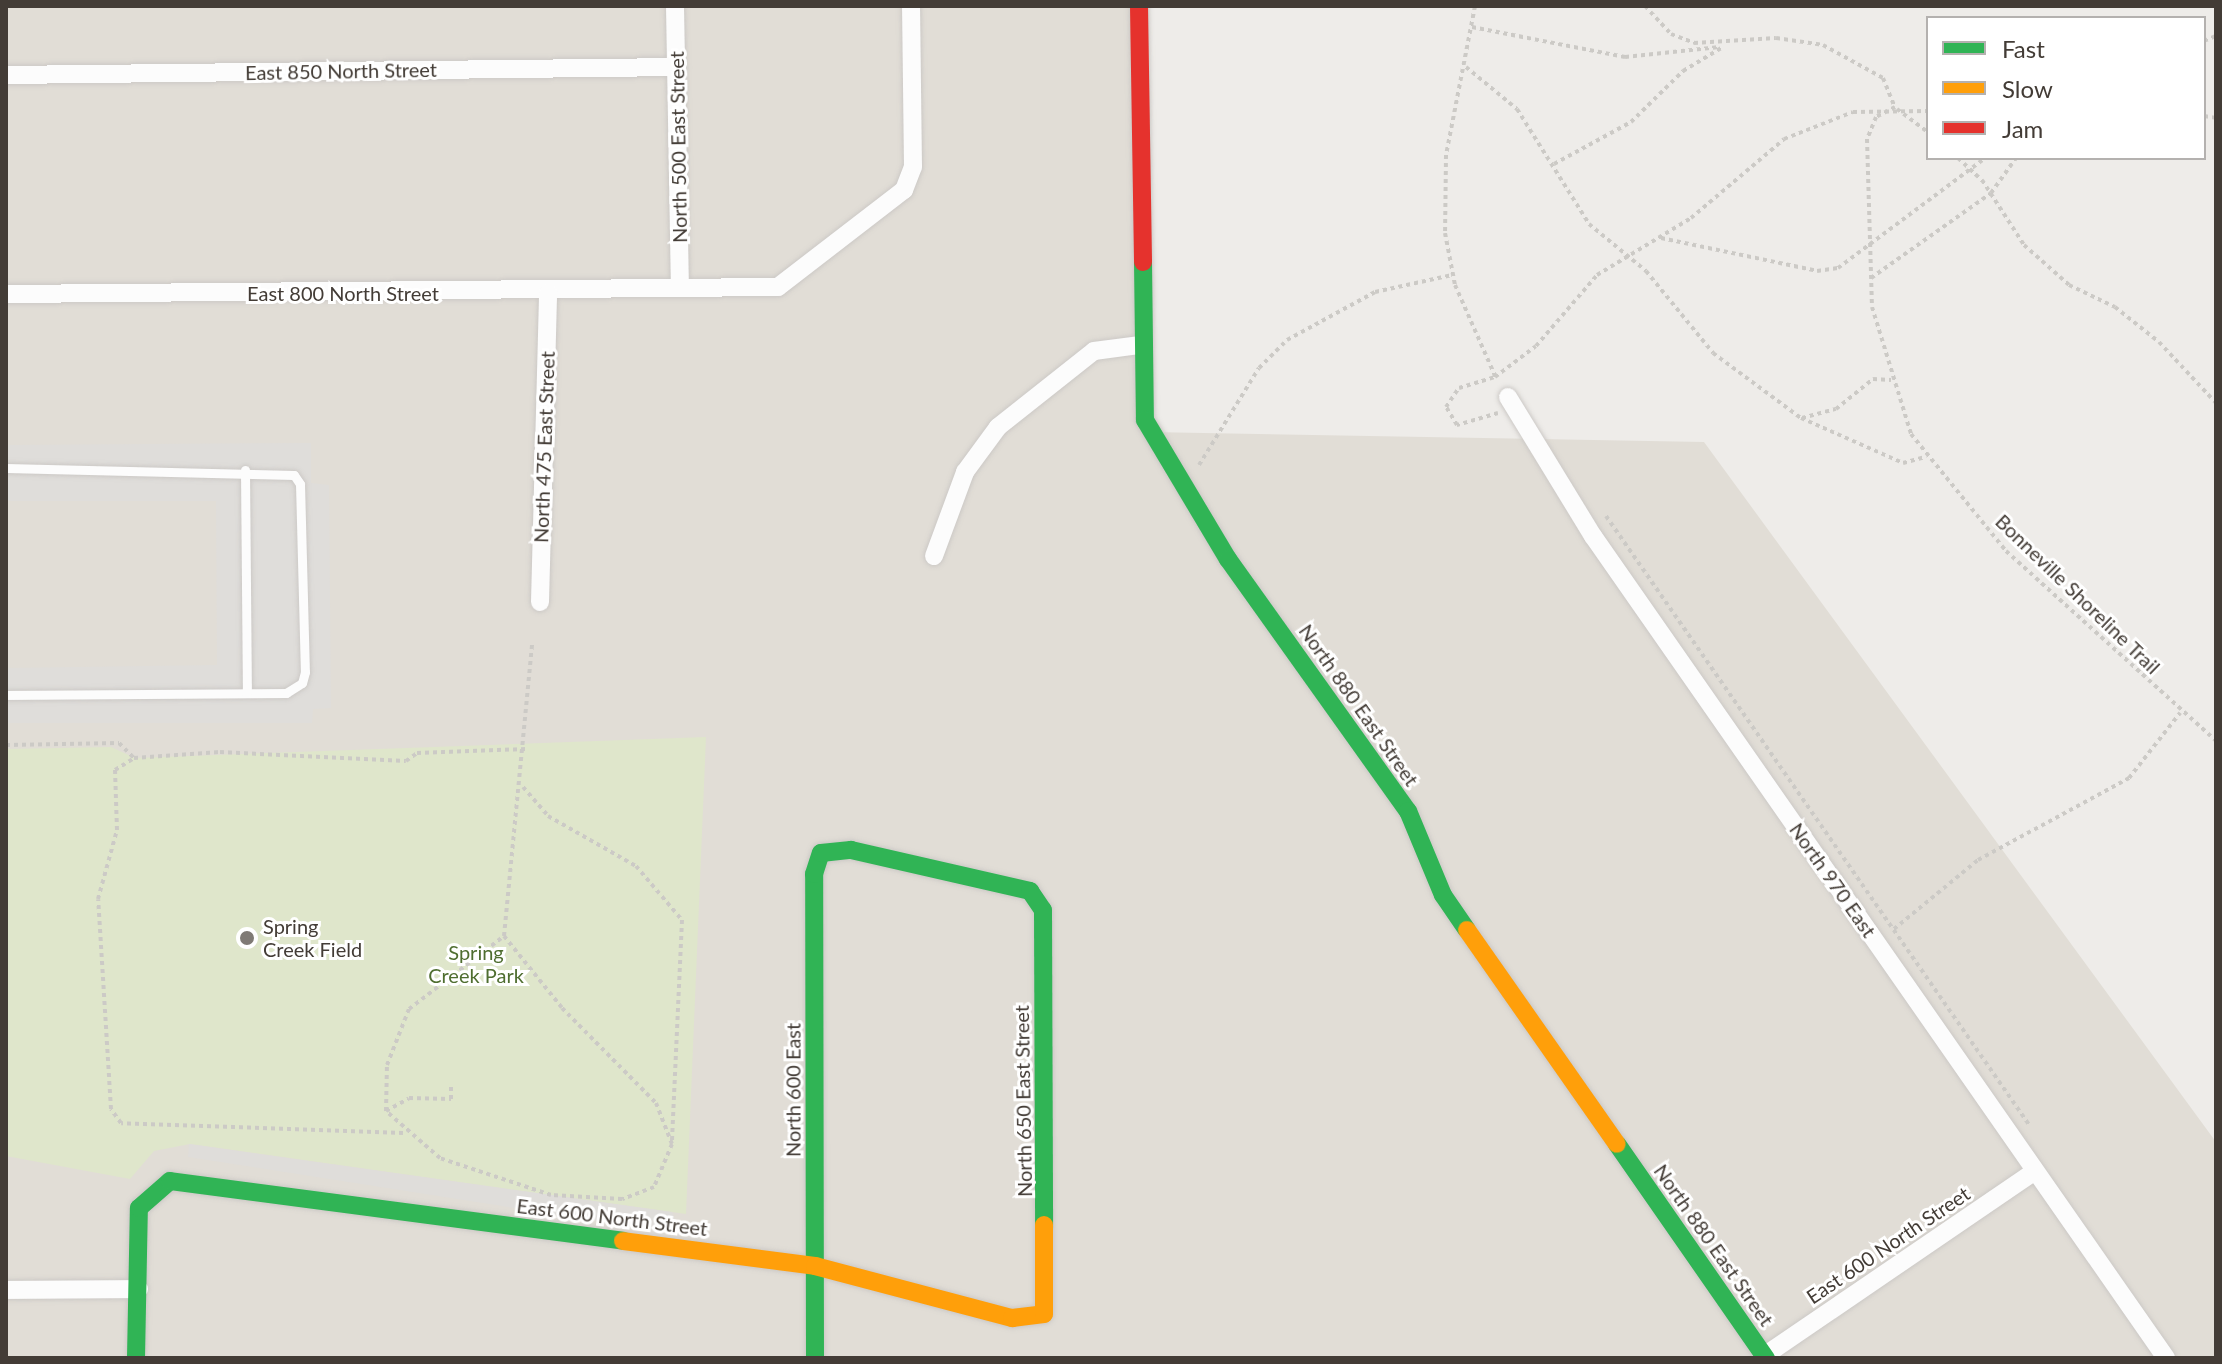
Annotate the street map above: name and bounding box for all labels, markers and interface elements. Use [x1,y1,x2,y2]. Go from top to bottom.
legend [1926,16,2206,160]
text: Fast [2002,34,2045,63]
street label: North 500 East Street [664,51,692,243]
street label: East 850 North Street [245,57,437,85]
text: Slow [2002,74,2053,103]
text: Jam [2002,114,2043,143]
street label: East 800 North Street [247,281,439,305]
street label: North 475 East Street [529,351,559,543]
street label: Bonneville Shoreline Trail [1990,509,2166,679]
street label: North 880 East Street [1294,620,1424,790]
street label: North 970 East [1785,818,1881,942]
place label: Spring Creek Field [263,914,362,961]
marker: Spring Creek Field [238,929,256,947]
park label: Spring Creek Park [428,941,524,988]
street label: North 650 East Street [1009,1005,1037,1197]
street label: North 600 East [781,1023,805,1157]
street label: North 880 East Street [1649,1160,1779,1330]
street label: East 600 North Street [1802,1181,1974,1309]
street label: East 600 North Street [515,1193,709,1241]

